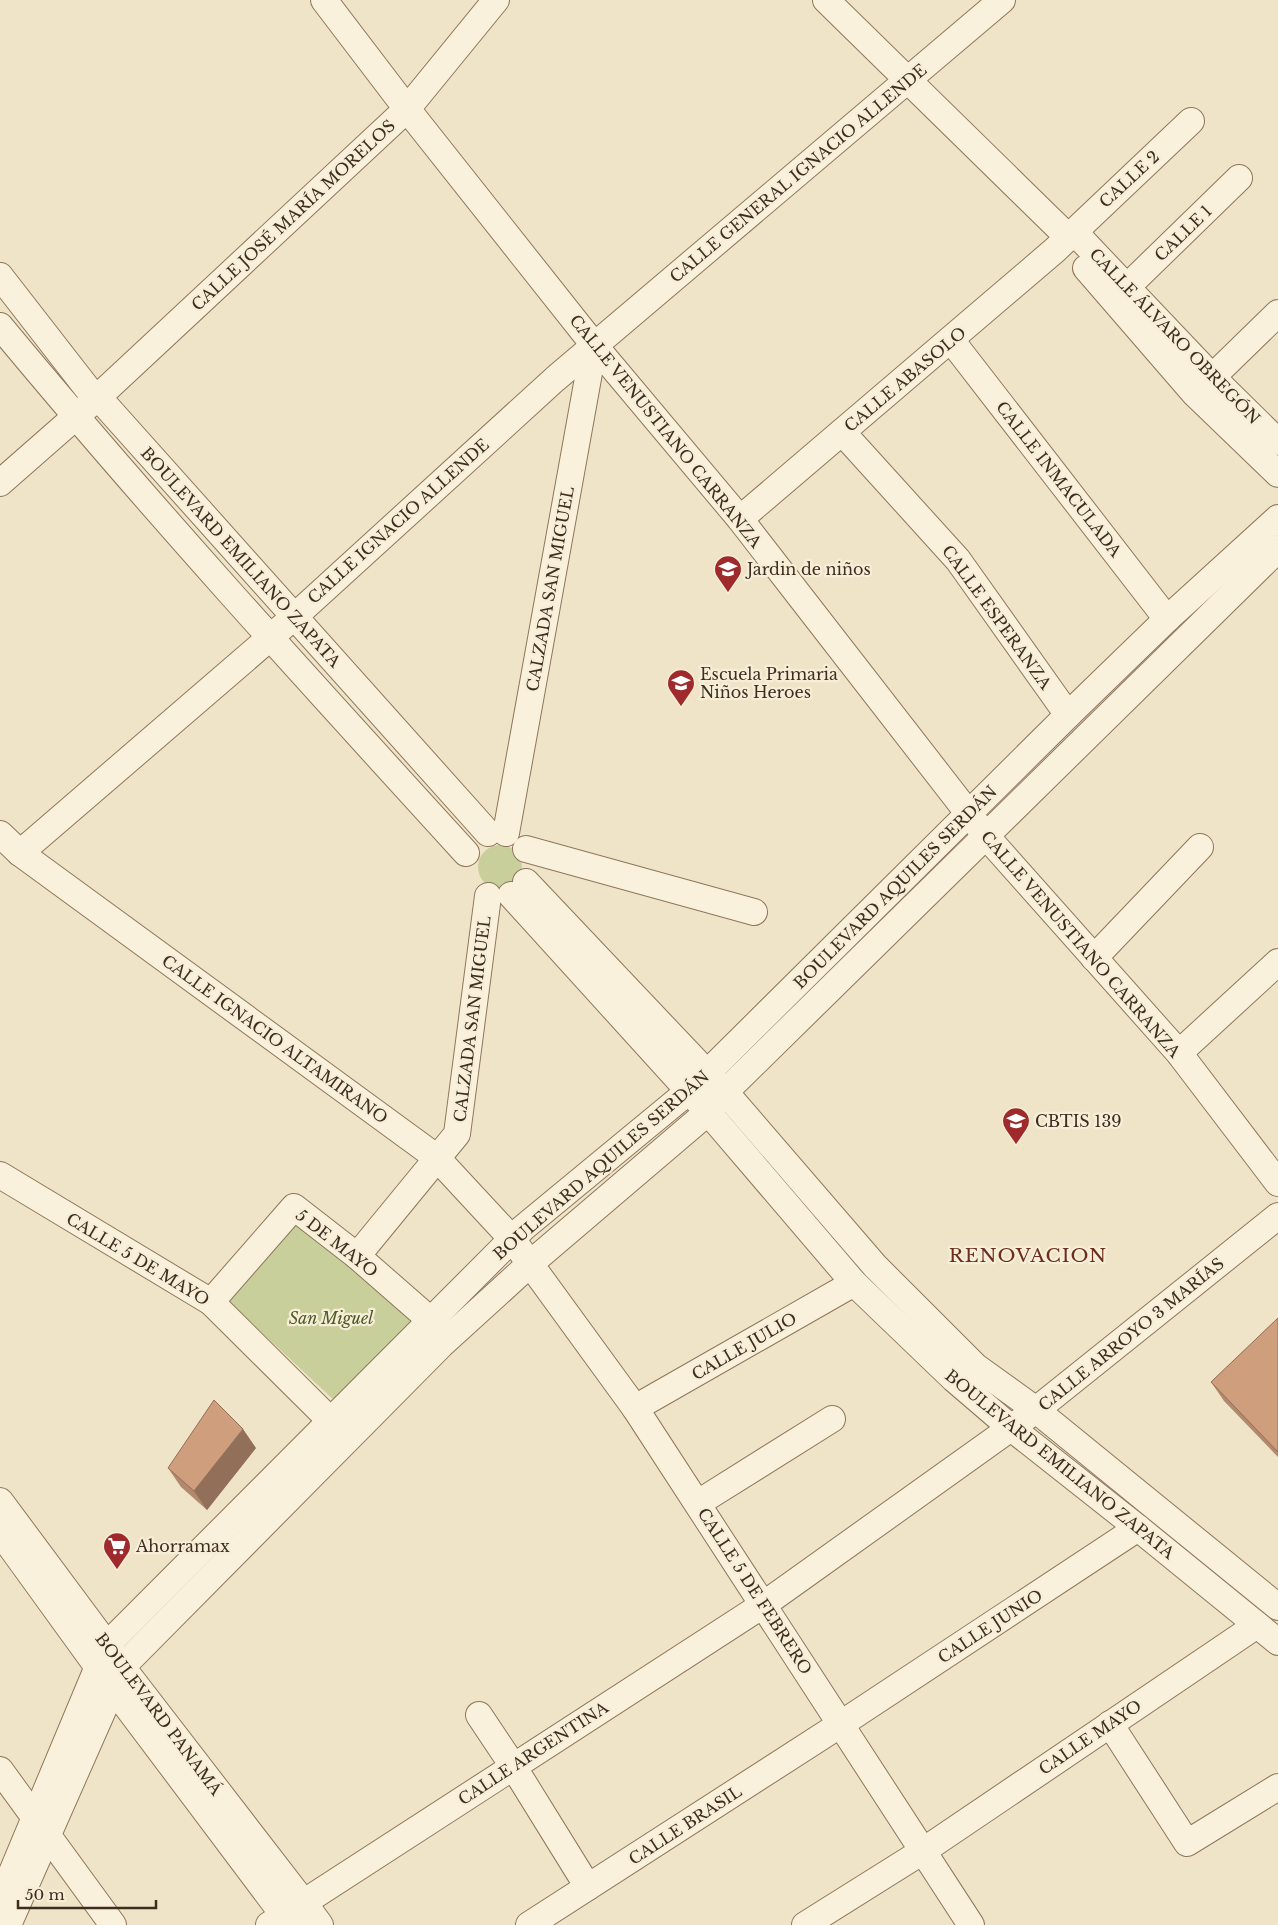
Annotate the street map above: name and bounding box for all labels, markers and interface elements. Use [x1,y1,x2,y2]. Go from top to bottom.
street label: CALLE GENERAL IGNACIO ALLENDE [665,60,931,286]
street label: CALLE JOSÉ MARÍA MORELOS [187,115,399,315]
street label: CALLE 2 [1095,146,1163,212]
street label: CALLE 1 [1150,201,1216,265]
street label: CALLE ÁLVARO OBREGÓN [1086,244,1264,428]
street label: CALLE VENUSTIANO CARRANZA [566,310,767,552]
street label: CALLE ABASOLO [840,322,970,436]
street label: CALLE INMACULADA [992,397,1126,561]
street label: CALLE IGNACIO ALLENDE [303,434,493,608]
street label: BOULEVARD EMILIANO ZAPATA [137,443,346,672]
street label: CALZADA SAN MIGUEL [522,485,578,693]
street label: CALLE ESPERANZA [938,541,1056,693]
school or university icon: Jardin de niños [713,554,743,593]
place label: Jardin de niños [745,559,871,579]
place label: Escuela Primaria Niños Heroes [700,664,838,702]
school or university icon: Escuela Primaria Niños Heroes [666,668,696,707]
street label: BOULEVARD AQUILES SERDÁN [789,781,1001,993]
street label: CALLE VENUSTIANO CARRANZA [977,826,1185,1062]
street label: CALZADA SAN MIGUEL [449,914,495,1123]
street label: CALLE IGNACIO ALTAMIRANO [158,950,392,1128]
street label: BOULEVARD AQUILES SERDÁN [489,1066,713,1264]
school or university icon: CBTIS 139 [1001,1106,1031,1145]
place label: CBTIS 139 [1035,1111,1122,1131]
street label: 5 DE MAYO [292,1205,382,1281]
street label: CALLE 5 DE MAYO [63,1208,213,1310]
district label: RENOVACION [949,1244,1107,1267]
street label: CALLE ARROYO 3 MARÍAS [1034,1253,1228,1415]
park label: San Miguel [289,1308,374,1328]
street label: CALLE JULIO [688,1308,800,1384]
street label: BOULEVARD EMILIANO ZAPATA [941,1365,1179,1563]
street label: CALLE 5 DE FEBRERO [694,1504,816,1678]
supermarket icon: Ahorramax [102,1531,132,1570]
place label: Ahorramax [135,1536,230,1556]
street label: CALLE JUNIO [934,1585,1046,1667]
street label: BOULEVARD PANAMÁ [91,1629,227,1800]
street label: CALLE MAYO [1035,1695,1145,1779]
street label: CALLE ARGENTINA [454,1697,612,1809]
street label: CALLE BRASIL [625,1781,745,1869]
scale bar [18,1878,155,1910]
text: 50 m [25,1885,65,1904]

